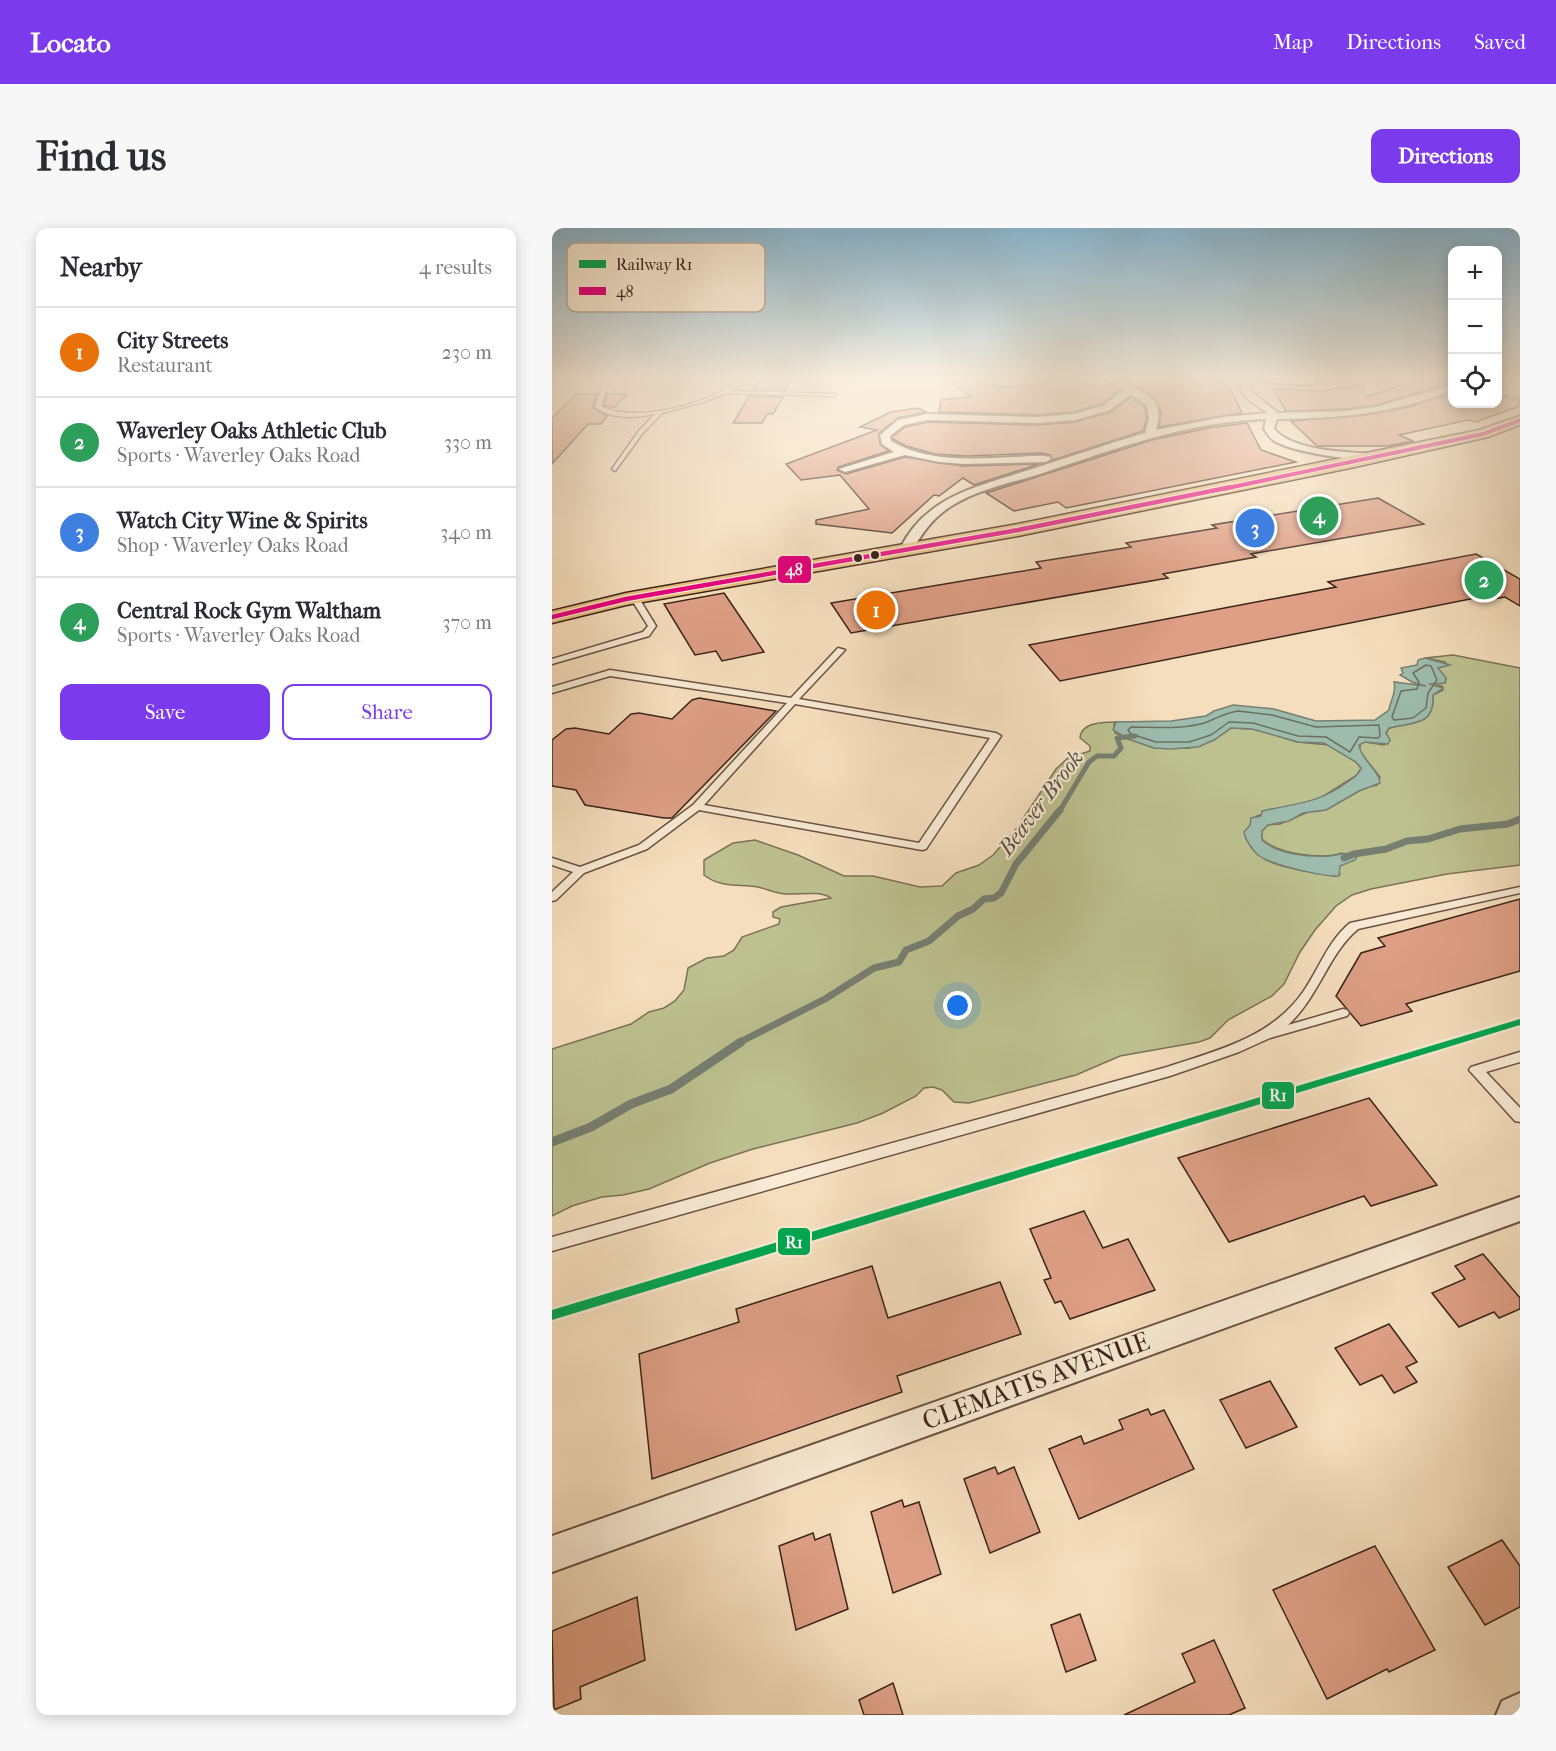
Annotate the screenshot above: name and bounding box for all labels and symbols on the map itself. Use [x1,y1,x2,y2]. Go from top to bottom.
legend [567,243,765,312]
text: Railway R1 [616,255,692,274]
text: 48 [616,282,633,301]
pin: 4 [1300,494,1338,538]
pin: 3 [1236,506,1274,550]
unlabelled marker [869,549,881,561]
unlabelled marker [852,552,864,564]
line badge: 48 [777,555,812,584]
pin: 2 [1464,558,1504,602]
text: 48 [784,560,803,580]
pin: 1 [856,588,896,632]
water label: Beaver Brook [992,745,1089,862]
your location [943,991,972,1020]
line badge: R1 [1261,1081,1295,1110]
text: R1 [1269,1086,1287,1105]
line badge: R1 [777,1227,811,1256]
text: R1 [785,1233,803,1252]
street label: CLEMATIS AVENUE [918,1325,1154,1437]

